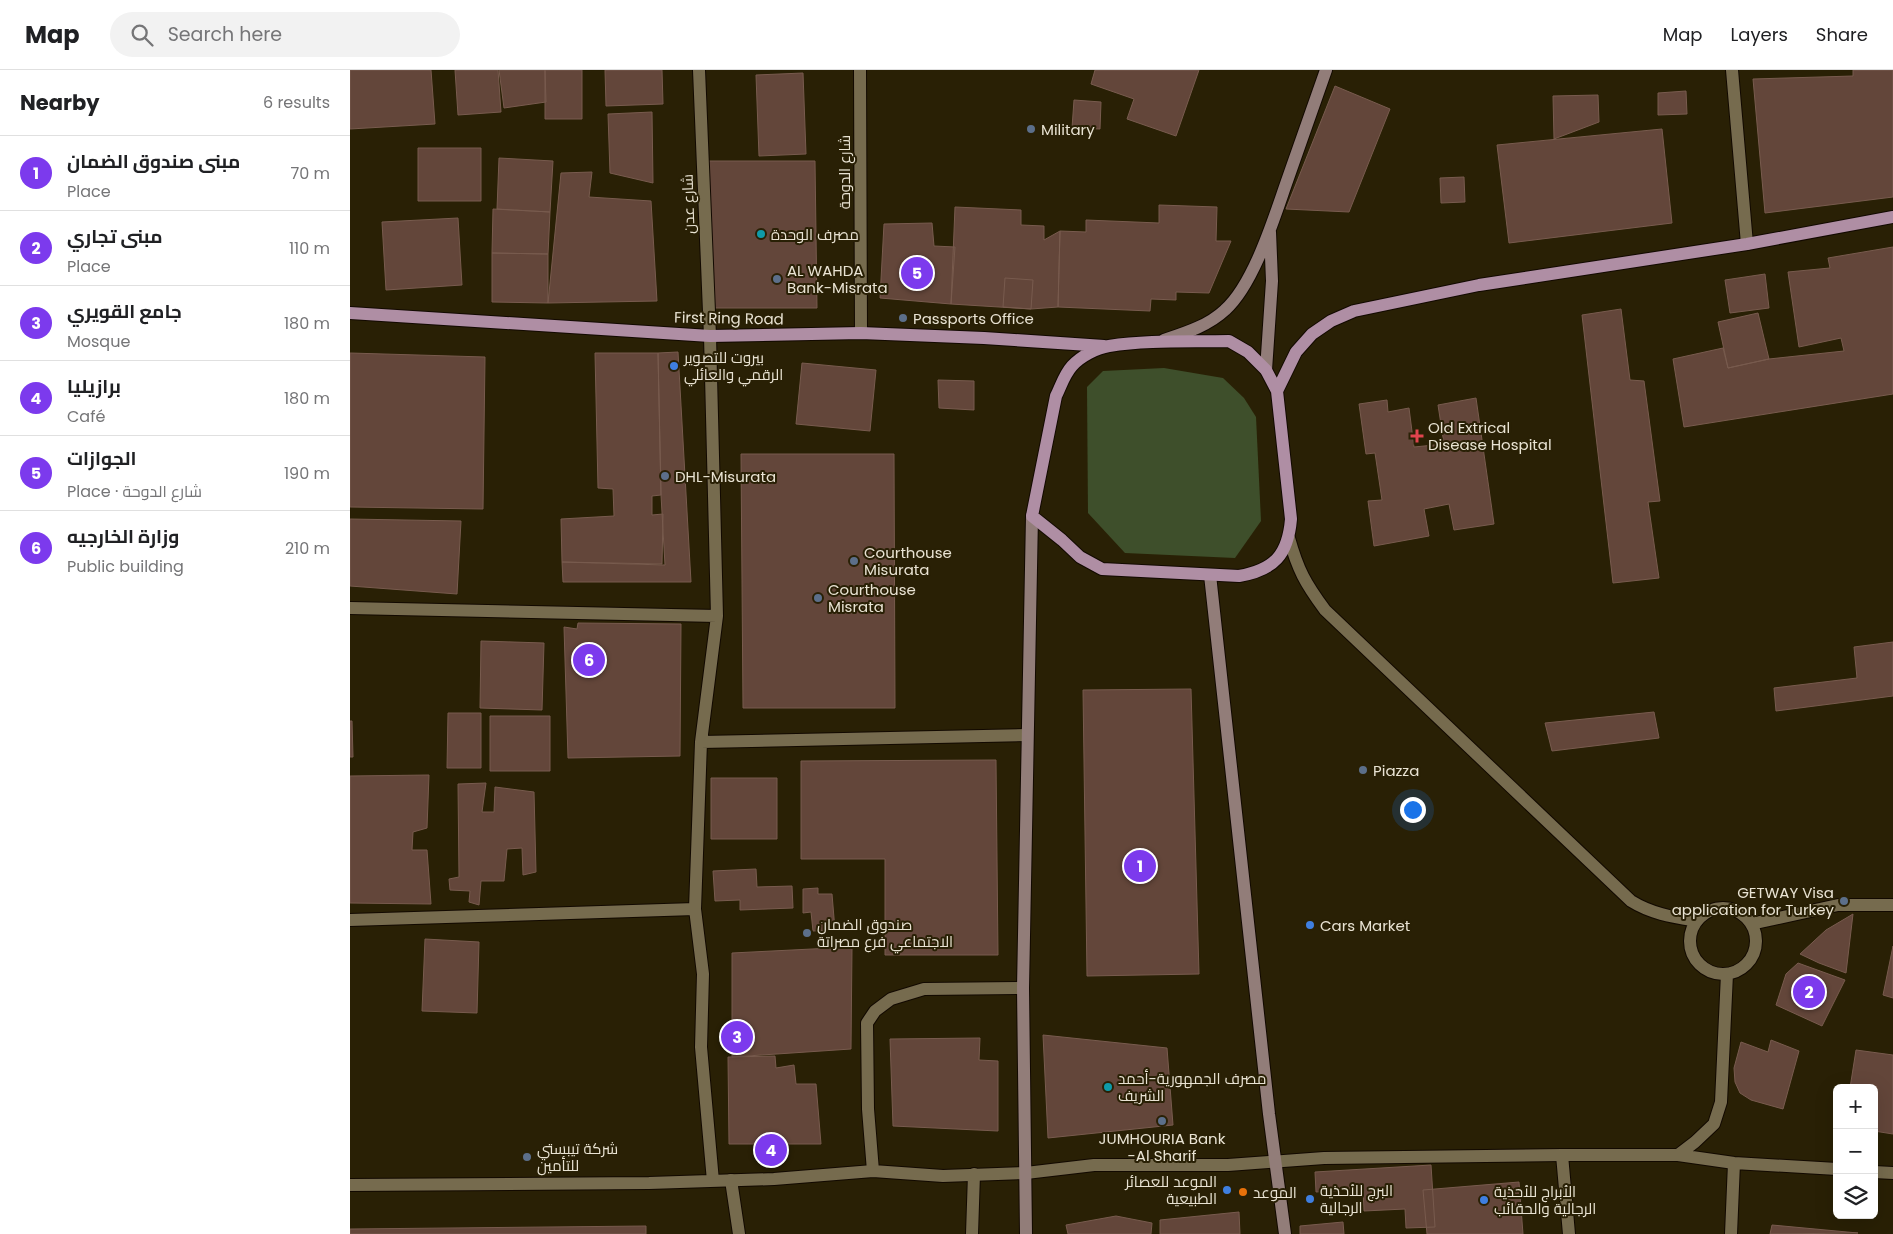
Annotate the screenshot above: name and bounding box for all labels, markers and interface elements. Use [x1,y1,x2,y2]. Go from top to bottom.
search box [110,12,460,57]
text: Map [25,18,80,51]
icon: search [128,21,156,49]
text: Search here [168,21,282,48]
text: Map [1663,22,1703,47]
text: Layers [1731,22,1788,47]
text: Share [1816,22,1868,47]
text: Nearby [20,88,100,117]
text: 6 results [263,91,330,114]
place label: Military [1041,119,1095,140]
marker: Military [1025,123,1037,135]
street label: شارع الدوحة [834,135,856,209]
text: مبنى صندوق الضمان [67,148,240,175]
text: 1 [33,162,39,185]
text: 70 m [290,162,330,185]
street label: شارع عدن [676,174,701,234]
text: Place [67,180,111,203]
text: مبنى تجاري [67,223,163,250]
place label: مصرف الوحدة [771,224,859,245]
marker: مصرف الوحدة [755,228,767,240]
text: 2 [31,237,41,260]
text: 110 m [289,237,330,260]
pin: 5 [901,254,933,292]
text: Place [67,255,111,278]
place label: AL WAHDA Bank-Misrata [787,260,888,298]
marker: AL WAHDA Bank-Misrata [771,273,783,285]
text: جامع القويري [67,298,182,325]
street label: First Ring Road [674,307,784,329]
place label: Passports Office [913,308,1034,329]
text: 3 [31,312,41,335]
text: 180 m [284,312,330,335]
marker: Passports Office [897,312,909,324]
text: Mosque [67,330,130,353]
place label: بيروت للتصوير الرقمي والعائلي [683,347,783,387]
marker: بيروت للتصوير الرقمي والعائلي [668,360,680,372]
text: برازيليا [67,373,121,400]
text: 4 [31,387,41,410]
text: 180 m [284,387,330,410]
text: Café [67,405,105,428]
place label: Old Extrical Disease Hospital [1428,417,1552,455]
marker: Old Extrical Disease Hospital [1410,429,1424,443]
text: الجوازات [67,445,137,472]
text: 5 [31,462,41,485]
text: 190 m [284,462,330,485]
place label: DHL-Misurata [675,466,776,487]
marker: DHL-Misurata [659,470,671,482]
text: Place · شارع الدوحة [67,480,202,503]
text: وزارة الخارجيه [67,523,179,550]
text: 6 [31,537,41,560]
text: 210 m [285,537,330,560]
place label: Courthouse Misurata [864,542,952,580]
text: Public building [67,555,184,578]
marker: Courthouse Misurata [848,555,860,567]
place label: Courthouse Misrata [828,579,916,617]
marker: Courthouse Misrata [812,592,824,604]
pin: 6 [573,641,605,679]
place label: Piazza [1373,760,1419,781]
marker: Piazza [1357,764,1369,776]
your location [1400,797,1426,823]
pin: 1 [1124,847,1156,885]
place label: GETWAY Visa application for Turkey [1672,882,1835,920]
marker: GETWAY Visa application for Turkey [1838,895,1850,907]
place label: صندوق الضمان الاجتماعي فرع مصراتة [817,914,953,954]
place label: Cars Market [1320,915,1410,936]
marker: Cars Market [1304,919,1316,931]
marker: صندوق الضمان الاجتماعي فرع مصراتة [801,927,813,939]
pin: 2 [1793,973,1825,1011]
pin: 3 [721,1018,753,1056]
place label: مصرف الجمهورية-أحمد الشريف [1118,1068,1266,1106]
marker: مصرف الجمهورية-أحمد الشريف [1102,1081,1114,1093]
map controls [1833,1084,1878,1219]
button: + [1833,1084,1878,1129]
marker: JUMHOURIA Bank -Al Sharif [1156,1115,1168,1127]
place label: JUMHOURIA Bank -Al Sharif [1099,1128,1226,1166]
button: − [1833,1129,1878,1174]
pin: 4 [755,1131,787,1169]
place label: شركة تيبستي للتأمين [537,1138,618,1176]
marker: شركة تيبستي للتأمين [521,1151,533,1163]
place label: الموعد للعصائر الطبيعية [1124,1171,1217,1209]
button: layers [1833,1174,1878,1219]
place label: البرج للأحذية الرجالية [1320,1180,1393,1218]
place label: الأبراج للأحذية الرجالية والحقائب [1494,1181,1596,1219]
place label: الموعد [1253,1182,1297,1203]
marker: الموعد للعصائر الطبيعية [1221,1184,1233,1196]
marker: الموعد [1237,1186,1249,1198]
marker: البرج للأحذية الرجالية [1304,1193,1316,1205]
marker: الأبراج للأحذية الرجالية والحقائب [1478,1194,1490,1206]

